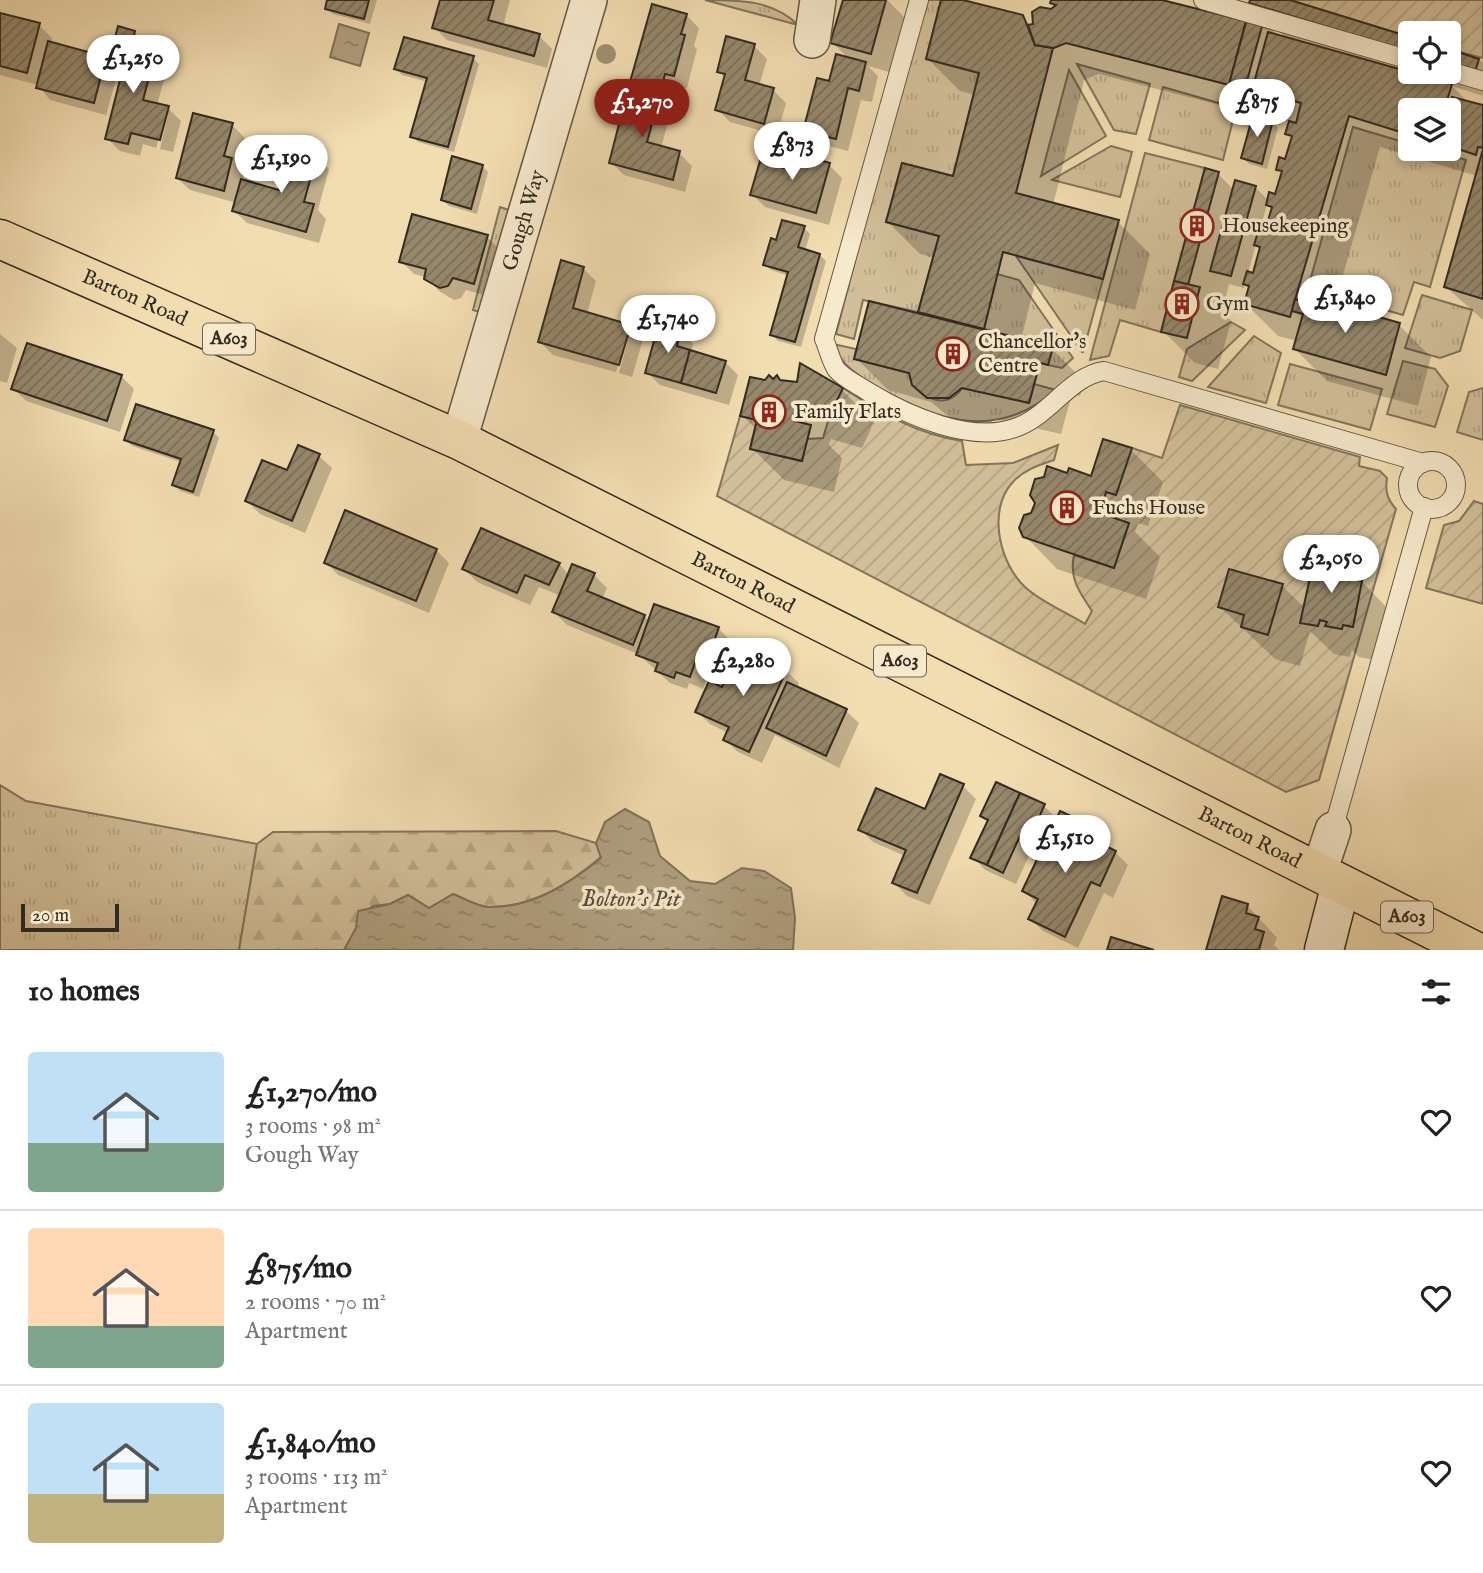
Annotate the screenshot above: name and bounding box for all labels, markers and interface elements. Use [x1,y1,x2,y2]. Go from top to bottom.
map controls [1398,21,1461,161]
button: locate [1398,21,1461,84]
pin: £1,250 [76,36,190,95]
text: £1,250 [103,43,163,72]
pin: £1,270 [585,80,699,139]
pin: £875 [1216,80,1298,139]
text: £1,270 [610,87,674,116]
text: £875 [1235,87,1279,116]
button: layers [1398,98,1461,161]
pin: £873 [751,122,833,182]
text: £873 [770,130,814,159]
pin: £1,190 [224,136,338,195]
text: £1,190 [251,143,311,172]
street label: Gough Way [496,166,552,274]
building icon: Housekeeping [1178,207,1216,245]
place label: Housekeeping [1222,213,1349,240]
street label: Barton Road [78,263,192,333]
pin: £1,840 [1288,276,1402,335]
text: £1,840 [1314,283,1376,312]
building icon: Gym [1163,285,1201,323]
place label: Gym [1206,291,1249,318]
pin: £1,740 [611,296,725,355]
text: £1,740 [637,303,699,332]
road number: A603 [203,324,255,354]
place label: Chancellor's Centre [978,329,1086,380]
building icon: Chancellor's Centre [934,335,972,373]
building icon: Family Flats [750,393,788,431]
place label: Family Flats [794,399,901,426]
building icon: Fuchs House [1048,489,1086,527]
place label: Fuchs House [1092,495,1205,522]
pin: £2,050 [1274,536,1388,595]
text: £2,050 [1299,543,1363,572]
street label: Barton Road [687,546,800,621]
pin: £2,280 [686,638,800,698]
text: £2,280 [711,646,775,675]
road number: A603 [874,646,926,676]
street label: Barton Road [1193,800,1307,875]
pin: £1,510 [1008,816,1122,875]
text: £1,510 [1036,823,1094,852]
water label: Bolton’s Pit [582,885,682,914]
scale bar [21,901,119,933]
road number: A603 [1381,902,1433,932]
text: 20 m [32,904,69,928]
text: 10 homes [28,973,140,1011]
icon: filters [1417,973,1455,1011]
text: £1,270/mo [245,1074,377,1112]
icon: home [84,1080,168,1164]
icon: heart [1417,1103,1455,1141]
text: 3 rooms · 98 m² [245,1112,381,1141]
text: Gough Way [245,1141,359,1170]
text: £875/mo [245,1250,352,1288]
icon: home [84,1256,168,1340]
icon: heart [1417,1279,1455,1317]
text: 2 rooms · 70 m² [245,1288,386,1317]
text: Apartment [245,1317,348,1346]
text: £1,840/mo [245,1425,376,1463]
icon: home [84,1431,168,1515]
icon: heart [1417,1454,1455,1492]
text: 3 rooms · 113 m² [245,1463,388,1492]
text: Apartment [245,1492,348,1521]

